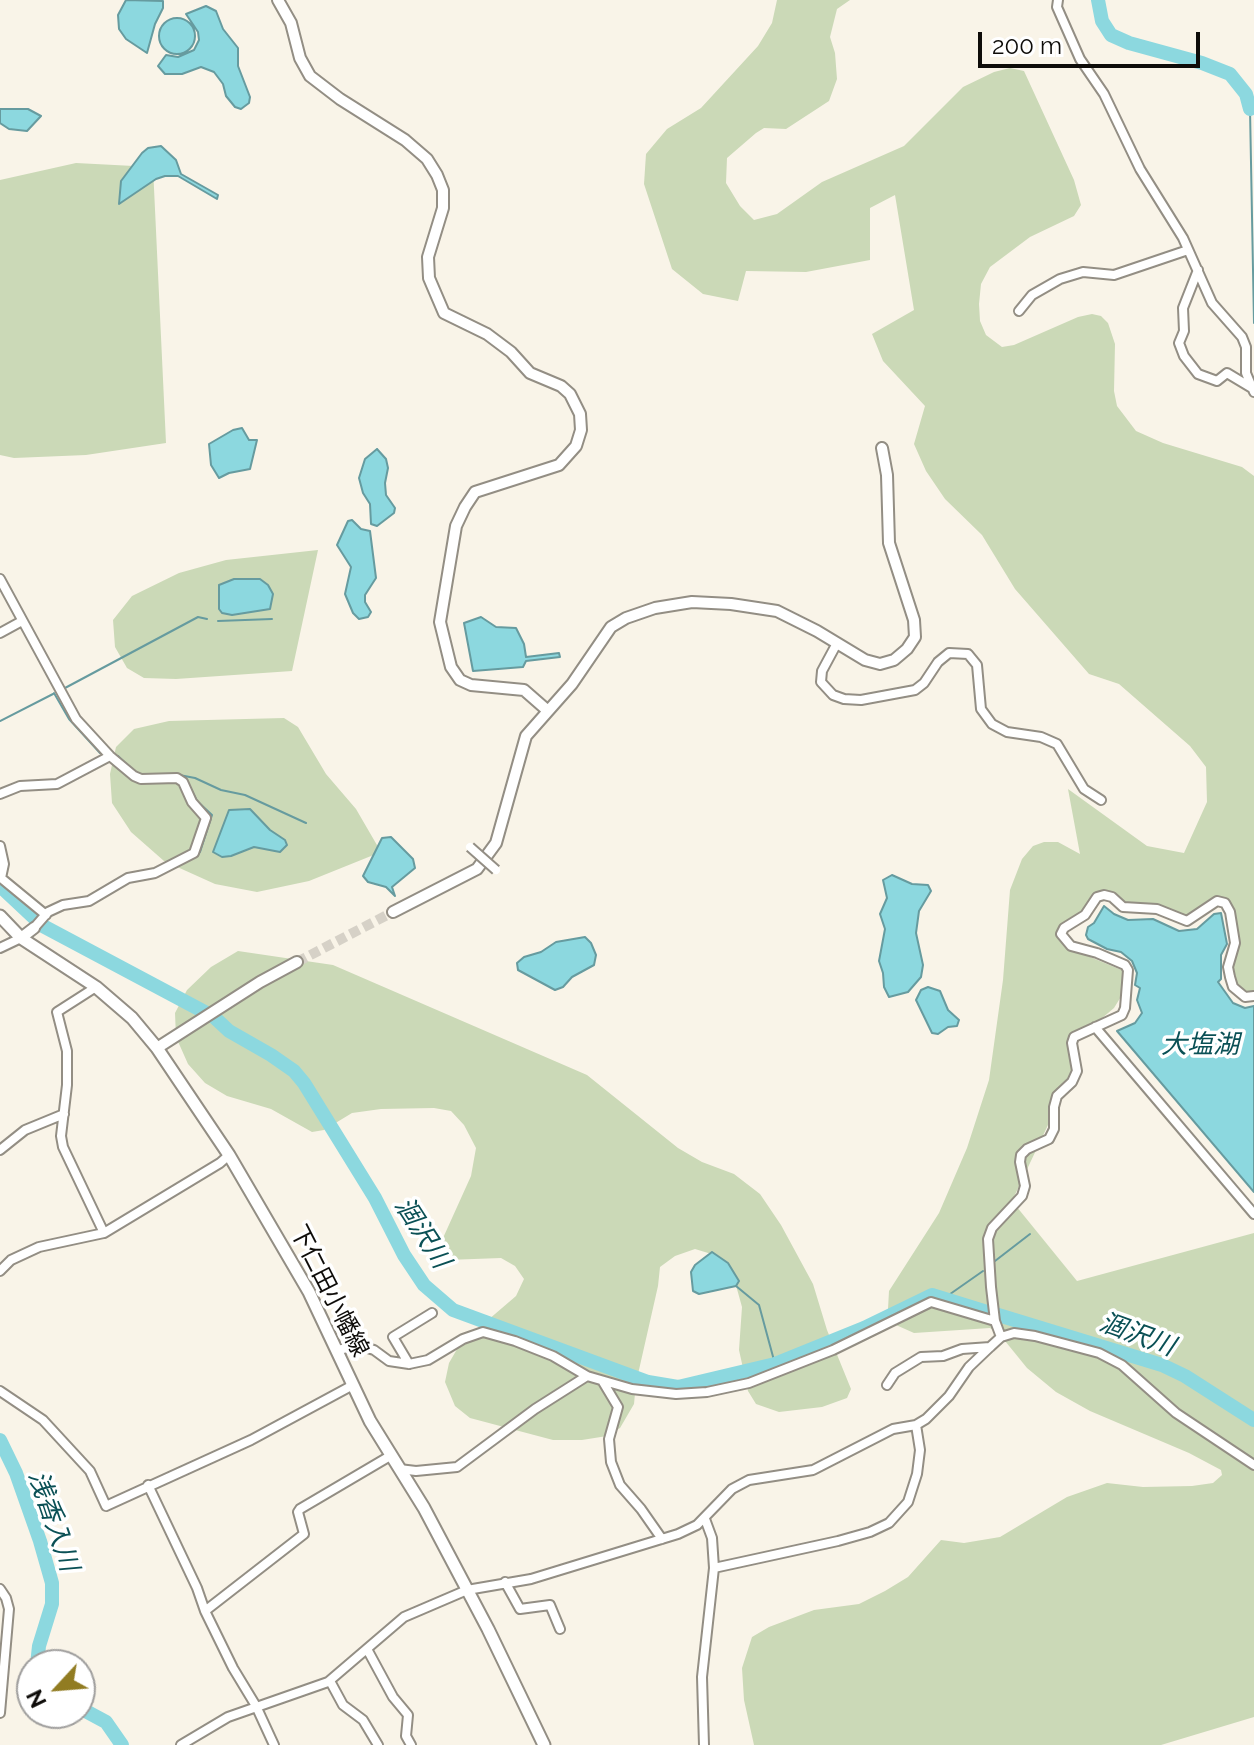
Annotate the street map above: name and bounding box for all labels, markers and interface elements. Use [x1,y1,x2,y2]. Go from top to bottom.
scale bar [982,16,1204,66]
text: 200 m [992,31,1062,60]
water label: 大塩湖 [1161,1029,1239,1061]
water label: 涸沢川 [388,1192,456,1274]
street label: 下仁田小幡線 [283,1220,375,1362]
water label: 涸沢川 [1095,1307,1179,1363]
water label: 浅香入川 [21,1467,85,1575]
north arrow [16,1649,96,1729]
text: N [21,1685,52,1712]

